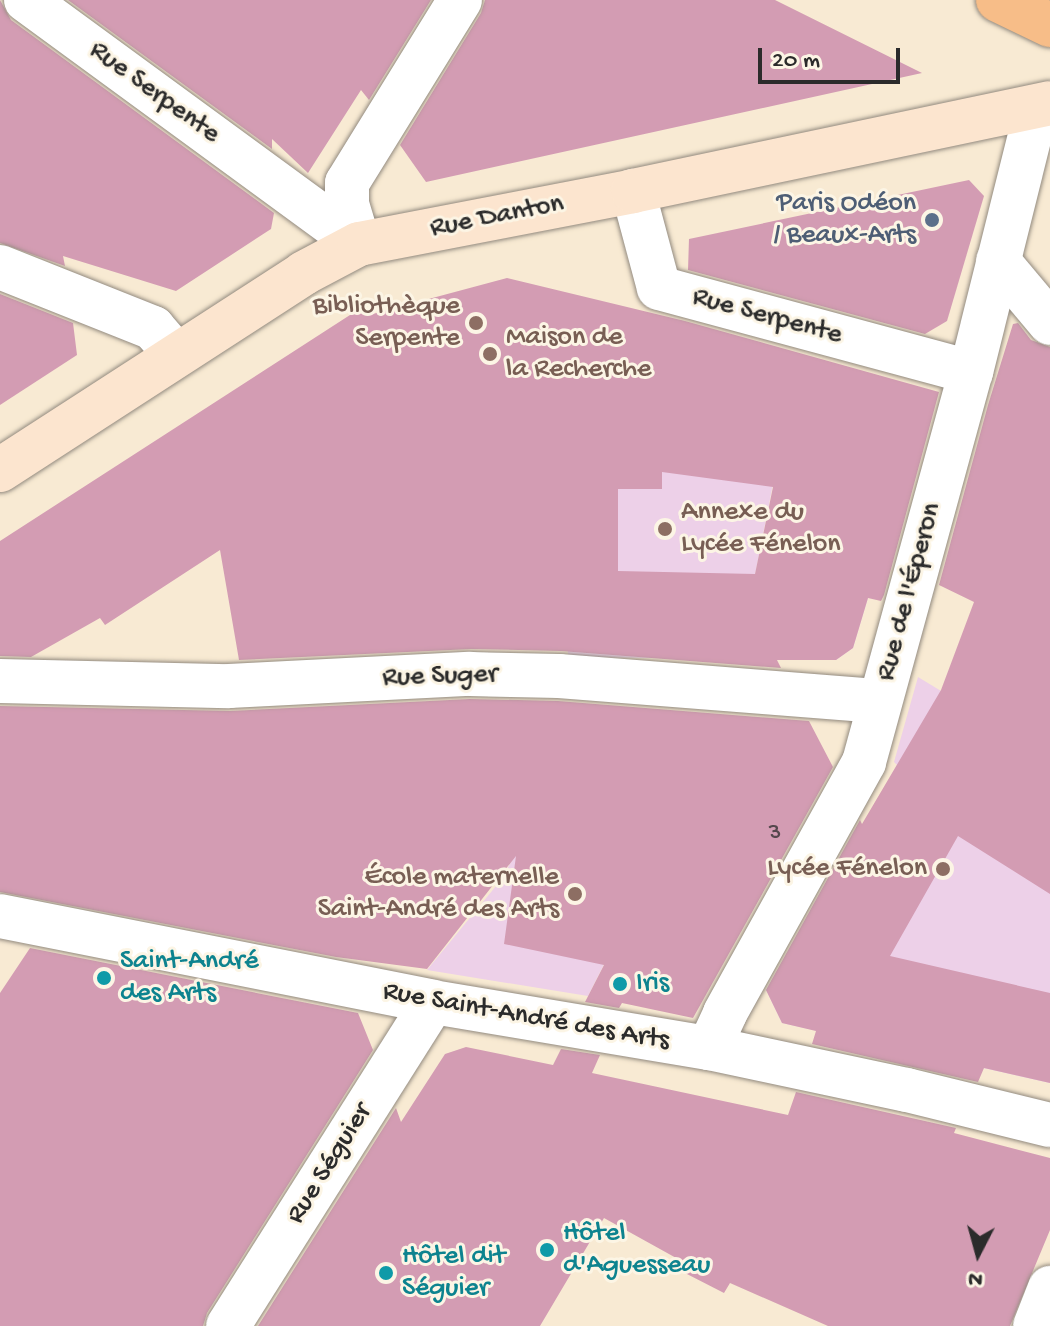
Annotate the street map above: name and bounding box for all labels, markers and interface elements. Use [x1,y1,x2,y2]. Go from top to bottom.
scale bar [762,32,904,82]
street label: Rue Serpente [82,34,226,152]
text: 20 m [772,47,820,76]
place label: Paris Odéon / Beaux-Arts [774,187,916,253]
street label: Rue Danton [427,188,567,246]
marker: Paris Odéon / Beaux-Arts [923,211,941,229]
street label: Rue Serpente [688,281,846,353]
place label: Bibliothèque Serpente [313,290,460,356]
marker: Bibliothèque Serpente [467,314,485,332]
place label: Maison de la Recherche [506,321,651,387]
marker: Maison de la Recherche [481,345,499,363]
place label: Annexe du Lycée Fénelon [681,496,841,562]
street label: Rue de l'Éperon [870,499,950,685]
marker: Annexe du Lycée Fénelon [656,520,674,538]
street label: Rue Suger [382,658,498,696]
house number: 3 [769,820,781,848]
place label: Lycée Fénelon [767,852,927,886]
marker: Lycée Fénelon [934,860,952,878]
place label: École maternelle Saint-André des Arts [318,861,559,927]
marker: École maternelle Saint-André des Arts [566,885,584,903]
place label: Saint-André des Arts [120,945,259,1011]
place label: Iris [636,967,669,1001]
marker: Saint-André des Arts [95,969,113,987]
street label: Rue Saint-André des Arts [380,975,672,1059]
marker: Iris [611,975,629,993]
street label: Rue Séguier [280,1098,380,1230]
north arrow [938,1214,1018,1294]
place label: Hôtel d'Aguesseau [563,1217,710,1283]
place label: Hôtel dit Séguier [402,1240,505,1306]
marker: Hôtel d'Aguesseau [538,1241,556,1259]
marker: Hôtel dit Séguier [377,1264,395,1282]
text: N [967,1264,984,1292]

